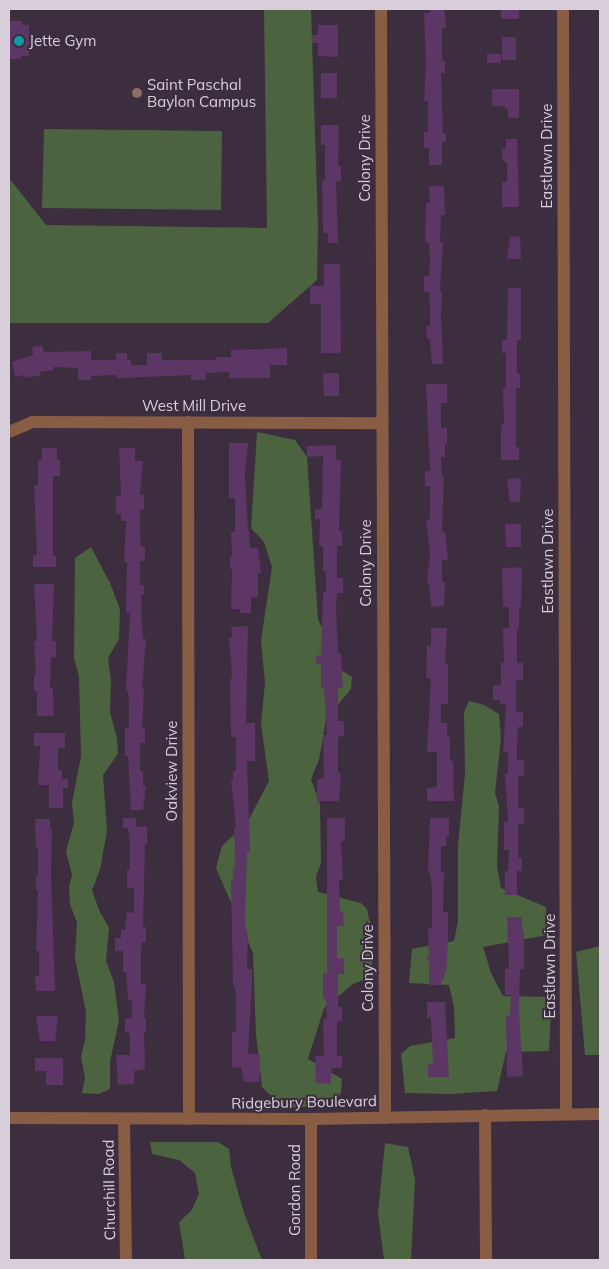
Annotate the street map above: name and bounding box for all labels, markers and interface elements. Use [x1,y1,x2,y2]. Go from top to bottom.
place label: Jette Gym [29,32,96,50]
marker: Jette Gym [13,35,25,47]
place label: Saint Paschal Baylon Campus [147,75,256,110]
marker: Saint Paschal Baylon Campus [131,87,143,99]
street label: Eastlawn Drive [538,104,556,208]
street label: Colony Drive [356,114,374,202]
street label: West Mill Drive [142,397,246,415]
street label: Eastlawn Drive [539,509,557,613]
street label: Colony Drive [357,519,375,607]
street label: Oakview Drive [163,721,181,821]
street label: Eastlawn Drive [541,914,559,1018]
street label: Colony Drive [359,924,377,1012]
street label: Ridgebury Boulevard [231,1092,377,1112]
street label: Churchill Road [99,1140,119,1240]
street label: Gordon Road [286,1144,304,1236]

